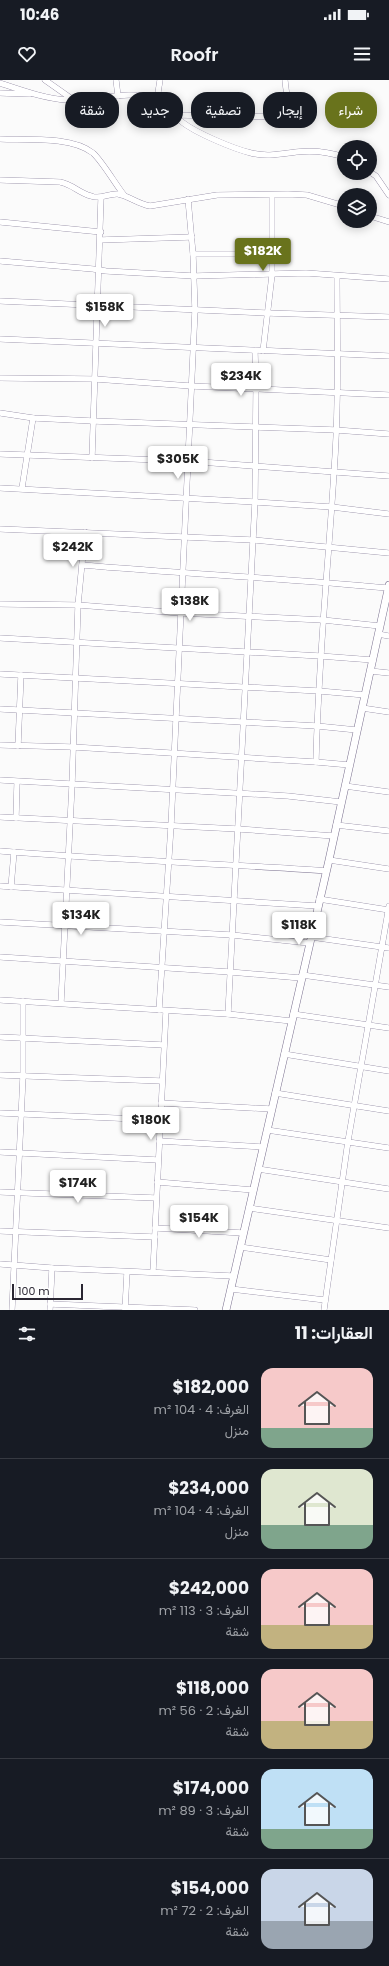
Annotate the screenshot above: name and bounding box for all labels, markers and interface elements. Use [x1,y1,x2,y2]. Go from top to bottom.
text: 10:46 [20,4,59,25]
text: Roofr [171,42,219,67]
icon: heart [16,43,38,65]
icon: menu [351,43,373,65]
chip: شقة [65,92,119,128]
chip: جديد [127,92,183,128]
chip: تصفية [191,92,255,128]
chip: إيجار [263,92,317,128]
chip: شراء [325,92,377,128]
map controls [337,140,377,228]
button: locate [337,140,377,180]
button: layers [337,188,377,228]
pin: $182K [235,238,291,272]
text: $182K [244,241,282,260]
pin: $158K [77,294,133,328]
text: $158K [85,297,125,316]
pin: $234K [213,363,269,397]
text: $234K [220,366,262,385]
pin: $305K [150,446,206,480]
text: $305K [157,449,199,468]
pin: $242K [45,534,101,568]
text: $242K [52,537,94,556]
pin: $138K [162,588,218,622]
text: $138K [171,591,209,610]
pin: $134K [53,902,109,936]
text: $134K [61,905,101,924]
pin: $118K [271,912,327,946]
text: $118K [281,915,317,934]
pin: $180K [123,1107,179,1141]
text: $180K [131,1110,171,1129]
pin: $174K [50,1170,106,1204]
text: $174K [59,1173,97,1192]
pin: $154K [171,1205,227,1239]
text: $154K [179,1208,219,1227]
scale bar [12,1282,83,1301]
text: 100 m [18,1283,50,1299]
text: العقارات: 11 [295,1321,373,1345]
icon: filters [16,1323,38,1345]
text: $182,000 [173,1375,249,1399]
icon: home [293,1384,341,1432]
text: الغرف: 4 · 104 m² [154,1400,249,1419]
text: منزل [225,1421,249,1440]
text: $234,000 [168,1476,249,1500]
icon: home [293,1485,341,1533]
text: الغرف: 4 · 104 m² [154,1501,249,1520]
text: منزل [225,1522,249,1541]
text: $242,000 [169,1576,249,1600]
icon: home [293,1585,341,1633]
text: الغرف: 3 · 113 m² [159,1601,249,1620]
text: شقة [226,1622,249,1641]
text: $118,000 [176,1676,249,1700]
icon: home [293,1685,341,1733]
text: الغرف: 2 · 56 m² [158,1701,249,1720]
text: شقة [226,1722,249,1741]
text: $174,000 [173,1776,249,1800]
icon: home [293,1785,341,1833]
text: الغرف: 3 · 89 m² [158,1801,249,1820]
text: شقة [226,1822,249,1841]
text: $154,000 [171,1876,249,1900]
icon: home [293,1885,341,1933]
text: الغرف: 2 · 72 m² [160,1901,249,1920]
text: شقة [226,1922,249,1941]

